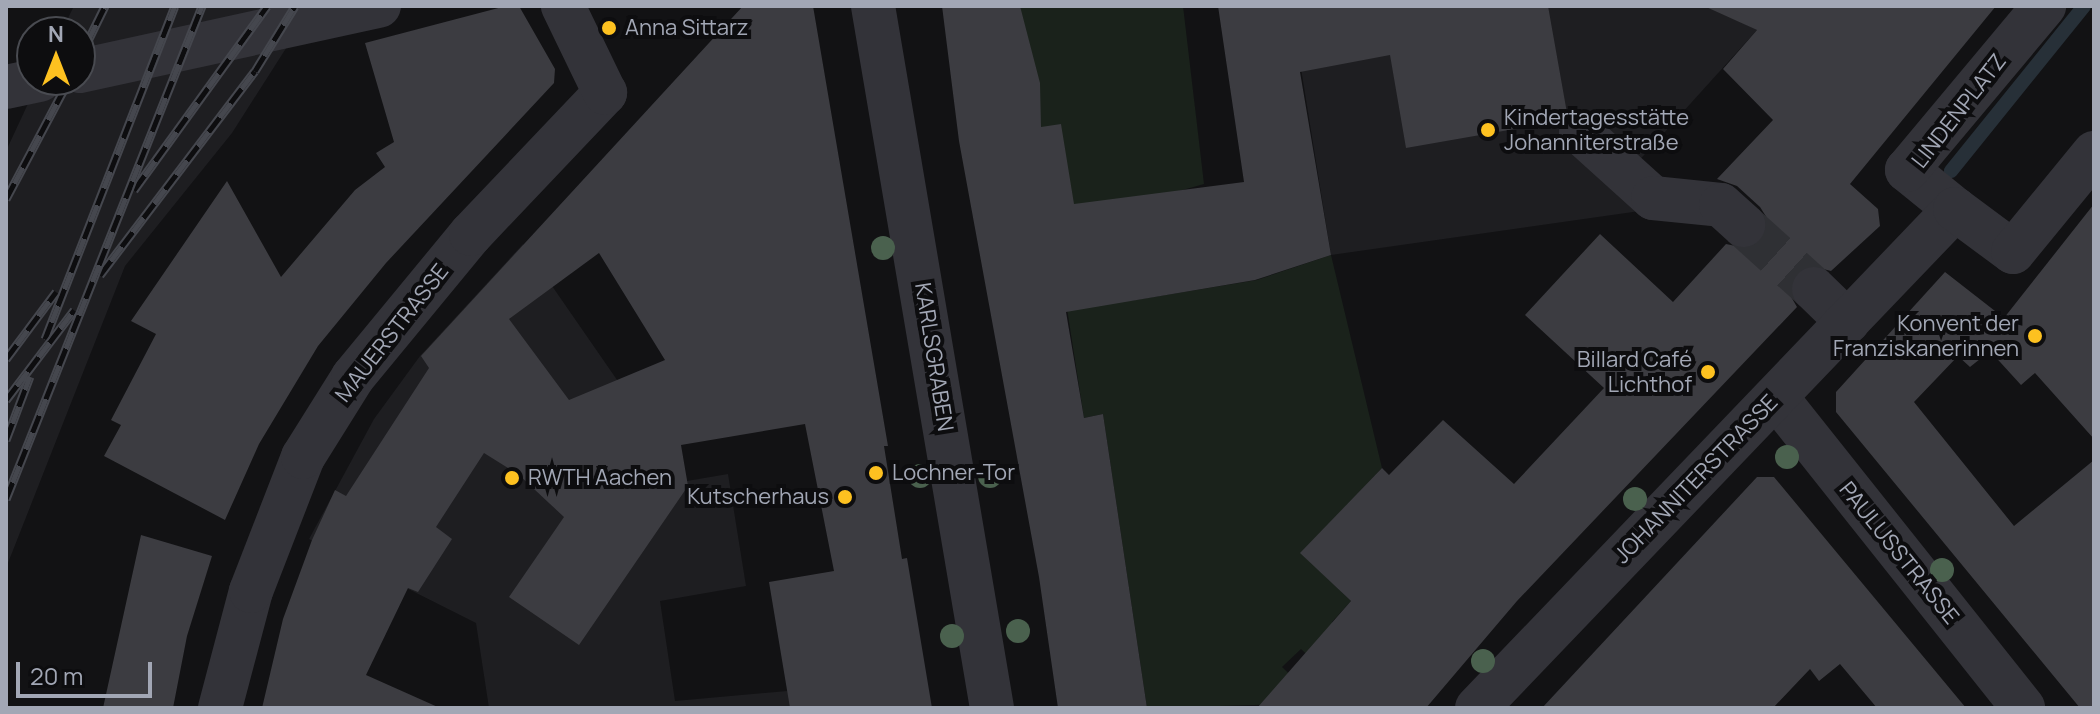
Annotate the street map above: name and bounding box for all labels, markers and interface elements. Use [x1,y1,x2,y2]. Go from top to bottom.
place label: Anna Sittarz [625,15,749,41]
north arrow [16,16,96,96]
text: N [48,19,64,49]
marker: Anna Sittarz [600,19,618,37]
street label: LINDENPLATZ [1906,49,2012,173]
place label: Kindertagesstätte Johanniterstraße [1504,104,1689,156]
marker: Kindertagesstätte Johanniterstraße [1479,121,1497,139]
street label: MAUERSTRASSE [330,259,454,407]
street label: KARLSGRABEN [909,281,959,433]
place label: Konvent der Franziskanerinnen [1833,310,2019,362]
marker: Konvent der Franziskanerinnen [2026,327,2044,345]
place label: Billard Café Lichthof [1577,346,1692,398]
marker: Billard Café Lichthof [1699,363,1717,381]
street label: JOHANNITERSTRASSE [1609,389,1783,569]
place label: Lochner-Tor [892,460,1015,486]
marker: Lochner-Tor [867,464,885,482]
place label: RWTH Aachen [528,465,672,491]
marker: RWTH Aachen [503,469,521,487]
street label: PAULUSSTRASSE [1834,477,1964,629]
place label: Kutscherhaus [687,484,829,510]
marker: Kutscherhaus [836,488,854,506]
scale bar [20,646,156,696]
text: 20 m [30,659,83,692]

